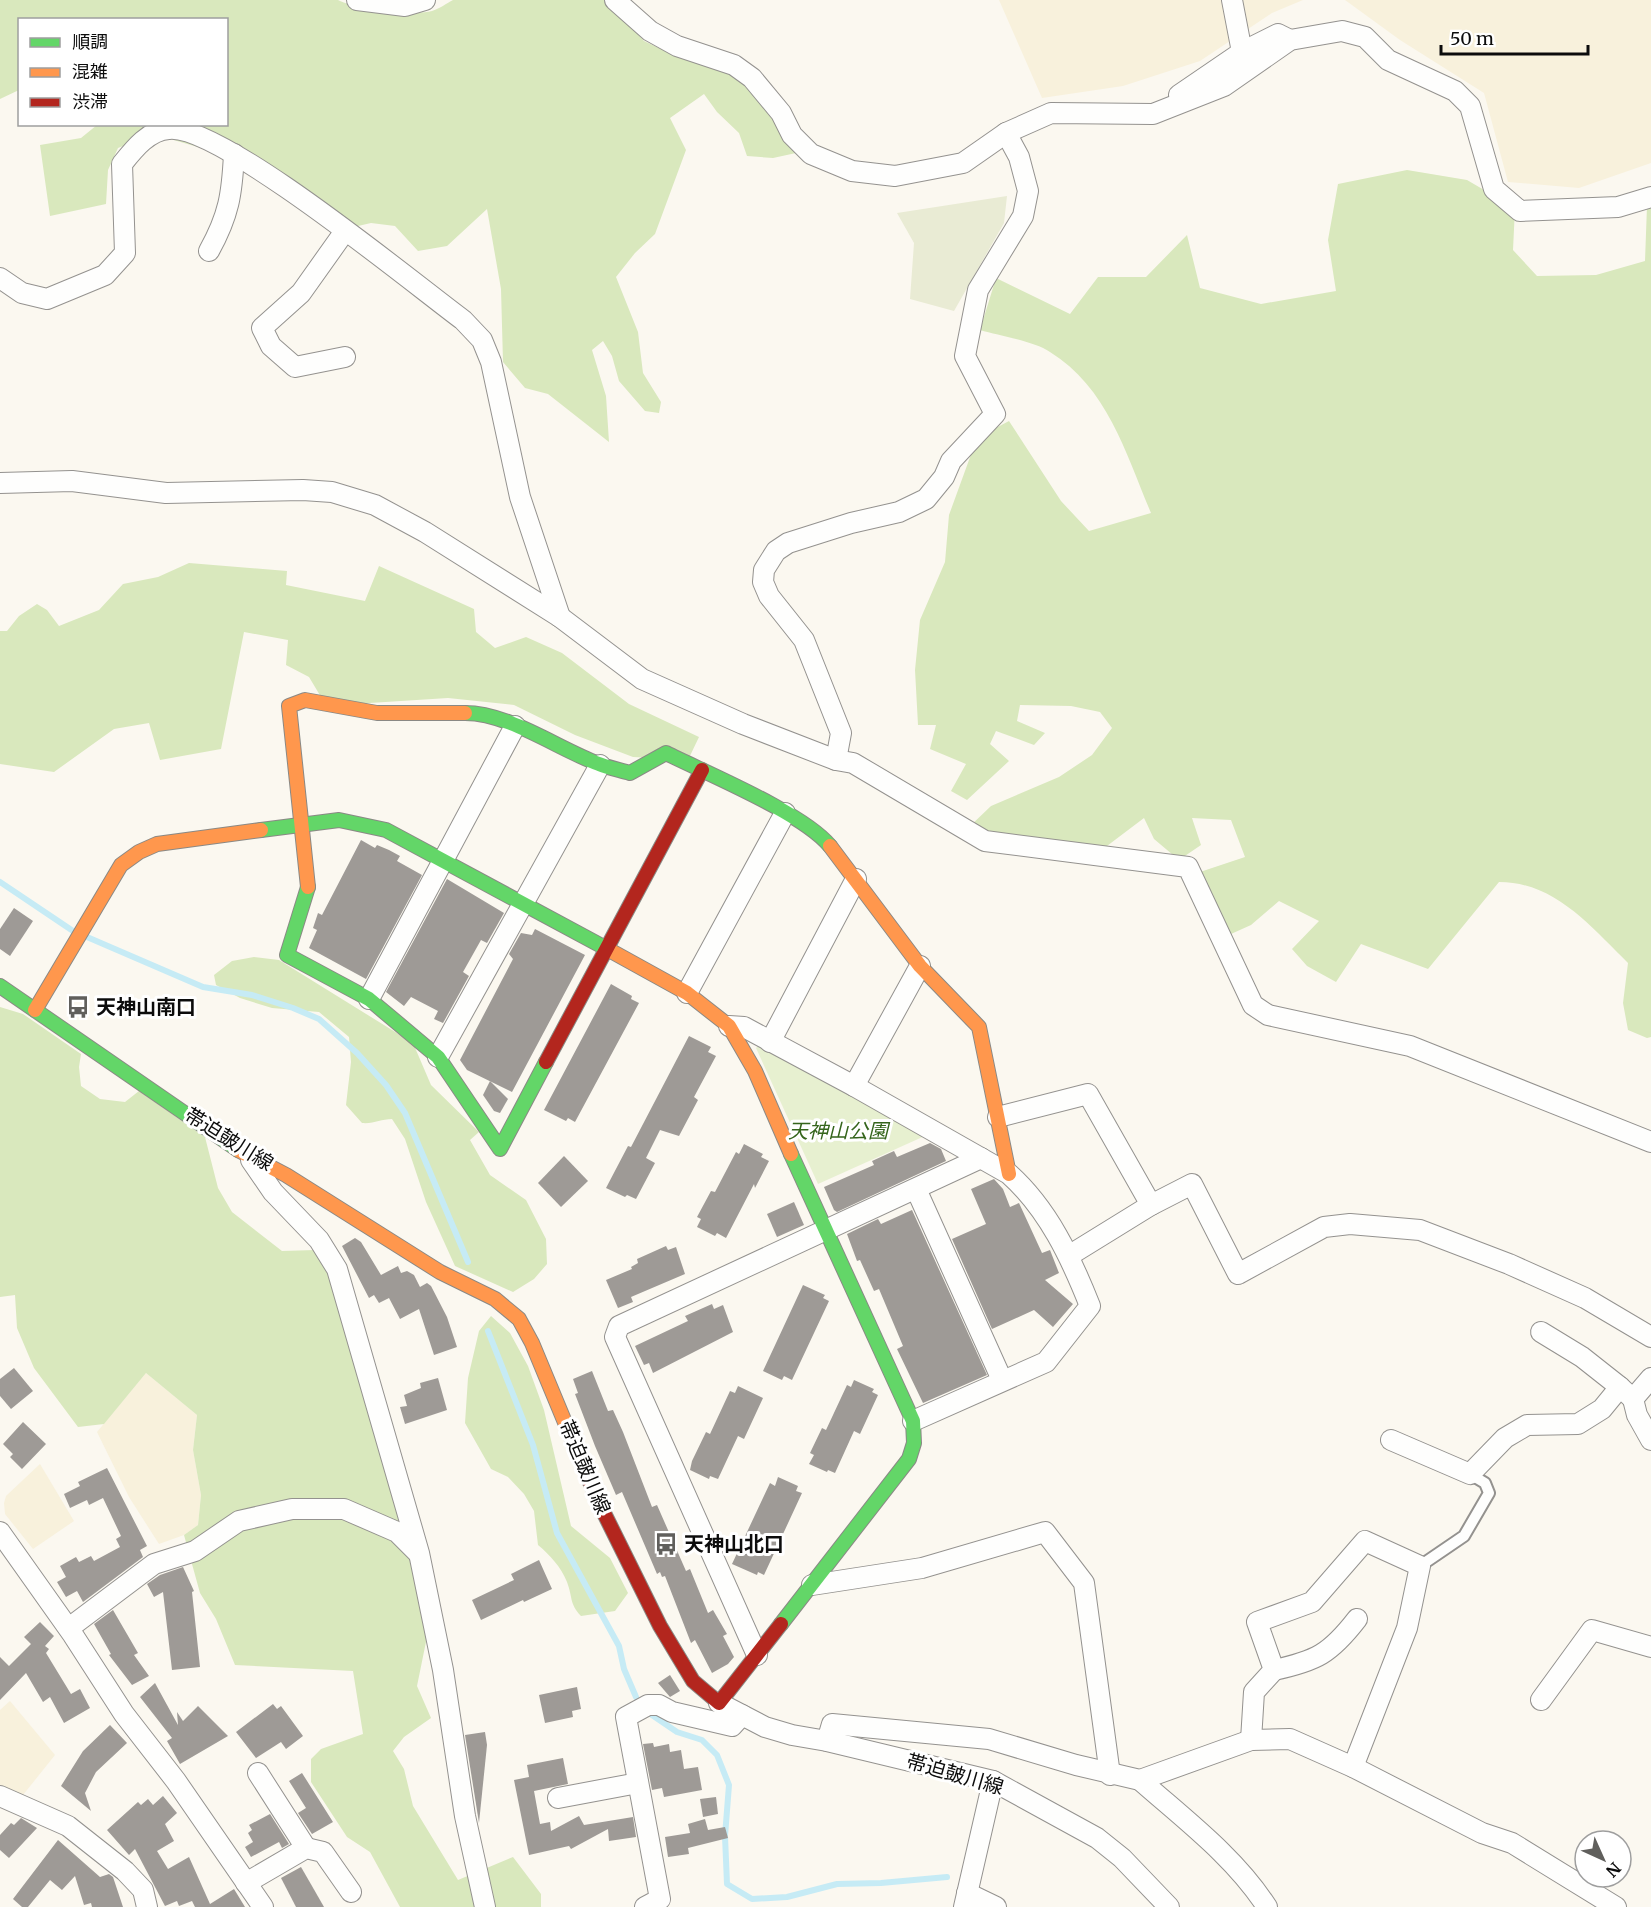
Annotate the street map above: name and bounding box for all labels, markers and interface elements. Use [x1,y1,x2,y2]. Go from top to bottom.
legend [18,18,228,126]
scale bar [1441,18,1588,56]
text: 50 m [1450,27,1494,50]
text: 順調 [72,30,108,53]
text: 混雑 [72,60,108,83]
text: 渋滞 [72,90,108,113]
bus stop icon: 天神山南口 [65,994,91,1020]
place label: 天神山南口 [96,994,196,1019]
street label: 帯迫皷川線 [180,1101,278,1176]
park label: 天神山公園 [788,1118,891,1143]
street label: 帯迫皷川線 [554,1416,617,1518]
bus stop icon: 天神山北口 [653,1531,679,1557]
place label: 天神山北口 [684,1531,784,1556]
street label: 帯迫皷川線 [904,1748,1007,1799]
north arrow [1573,1829,1633,1889]
text: N [1602,1858,1625,1881]

